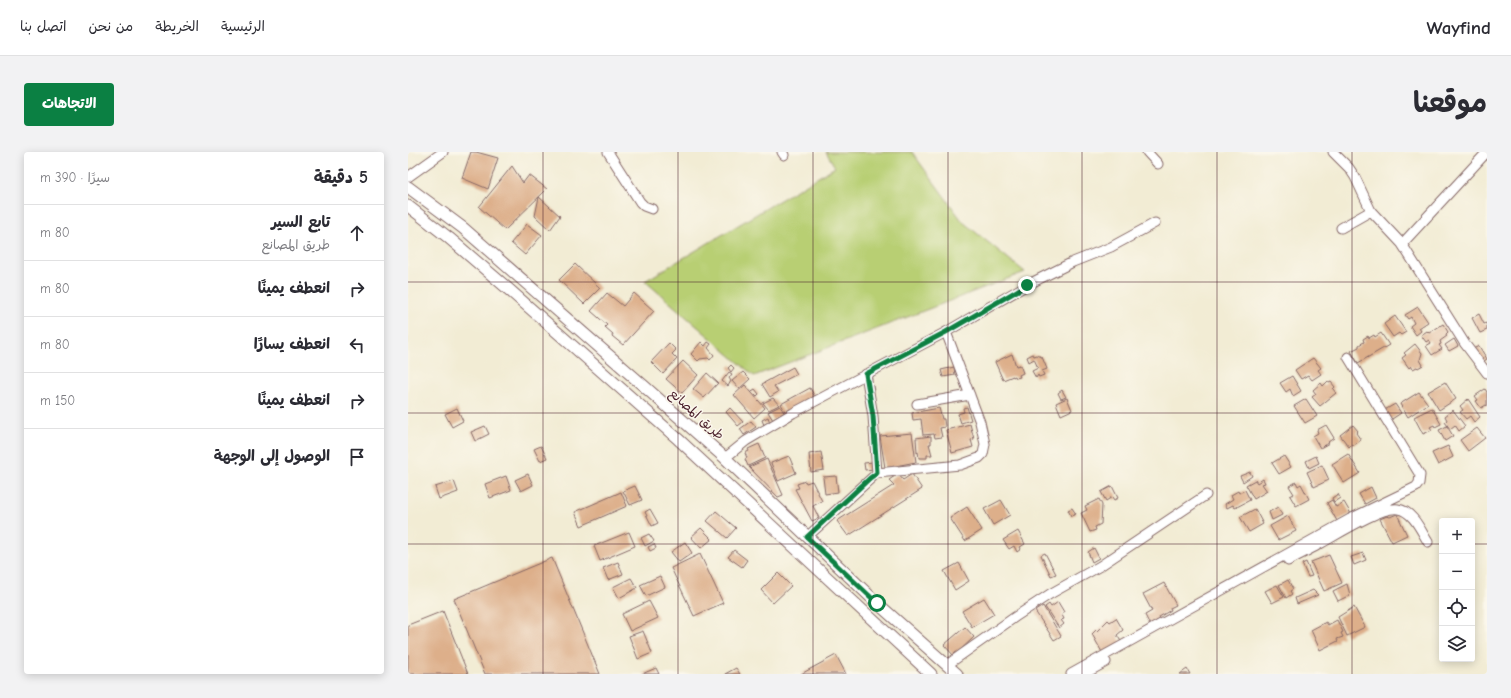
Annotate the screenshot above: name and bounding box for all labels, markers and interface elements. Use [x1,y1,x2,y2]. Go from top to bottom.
text: Wayfind [1427,17,1491,39]
text: اتصل بنا [20,18,67,35]
text: من نحن [89,18,133,35]
text: الخريطة [155,18,199,35]
text: الرئيسية [221,18,265,35]
button: الاتجاهات [24,83,114,126]
text: موقعنا [1413,87,1487,119]
text: 5 دقيقة [314,168,368,187]
text: سيرًا · 390 m [40,170,110,185]
text: تابع السير [271,213,330,231]
icon: ahead [346,222,368,244]
text: 80 m [40,225,70,240]
text: طريق المصانع [261,237,330,252]
route end [1018,276,1036,294]
icon: right [346,278,368,300]
text: انعطف يمينًا [258,279,330,297]
text: 80 m [40,281,70,296]
icon: left [346,334,368,356]
text: انعطف يسارًا [254,335,330,353]
text: 80 m [40,337,70,352]
street label: طريق المصانع [665,385,727,445]
icon: right [346,390,368,412]
text: انعطف يمينًا [258,391,330,409]
text: 150 m [40,393,75,408]
icon: arrive [346,446,368,468]
text: الوصول إلى الوجهة [214,447,330,465]
map controls [1439,518,1475,662]
button: + [1439,518,1475,554]
button: − [1439,554,1475,590]
button: locate [1439,590,1475,626]
route start [868,594,886,612]
button: layers [1439,626,1475,662]

